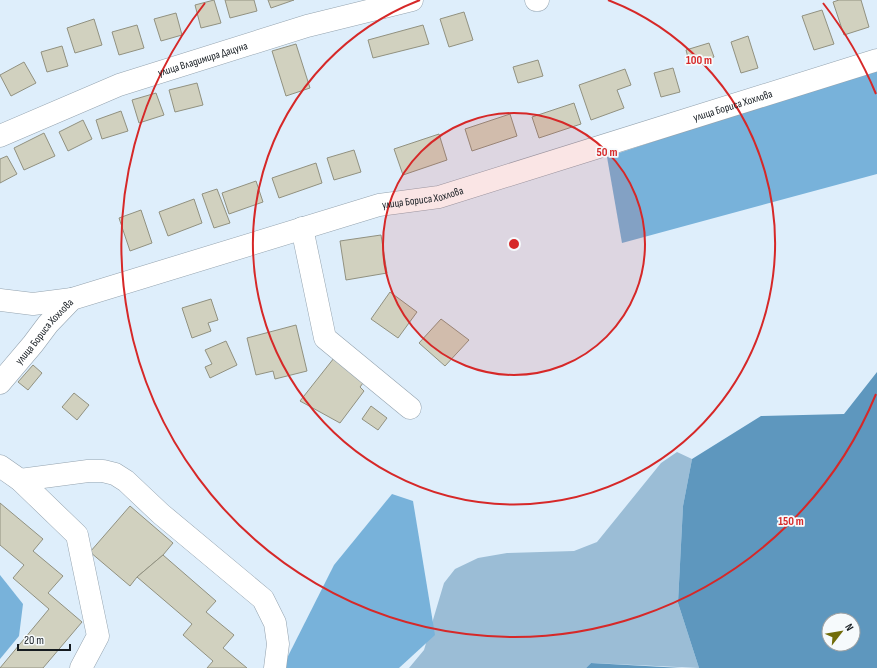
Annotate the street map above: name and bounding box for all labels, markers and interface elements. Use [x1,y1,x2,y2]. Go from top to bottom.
street label: улица Владимира Дацуна [156,39,249,79]
text: 100 m [686,53,712,68]
street label: улица Бориса Хохлова [691,87,774,124]
text: 50 m [597,145,617,160]
street label: улица Бориса Хохлова [381,183,465,211]
centre of rings [507,237,521,251]
street label: улица Бориса Хохлова [12,296,76,367]
text: 150 m [778,514,804,529]
north arrow [821,612,861,652]
text: N [842,621,856,633]
scale bar [18,626,70,652]
text: 20 m [24,633,44,648]

